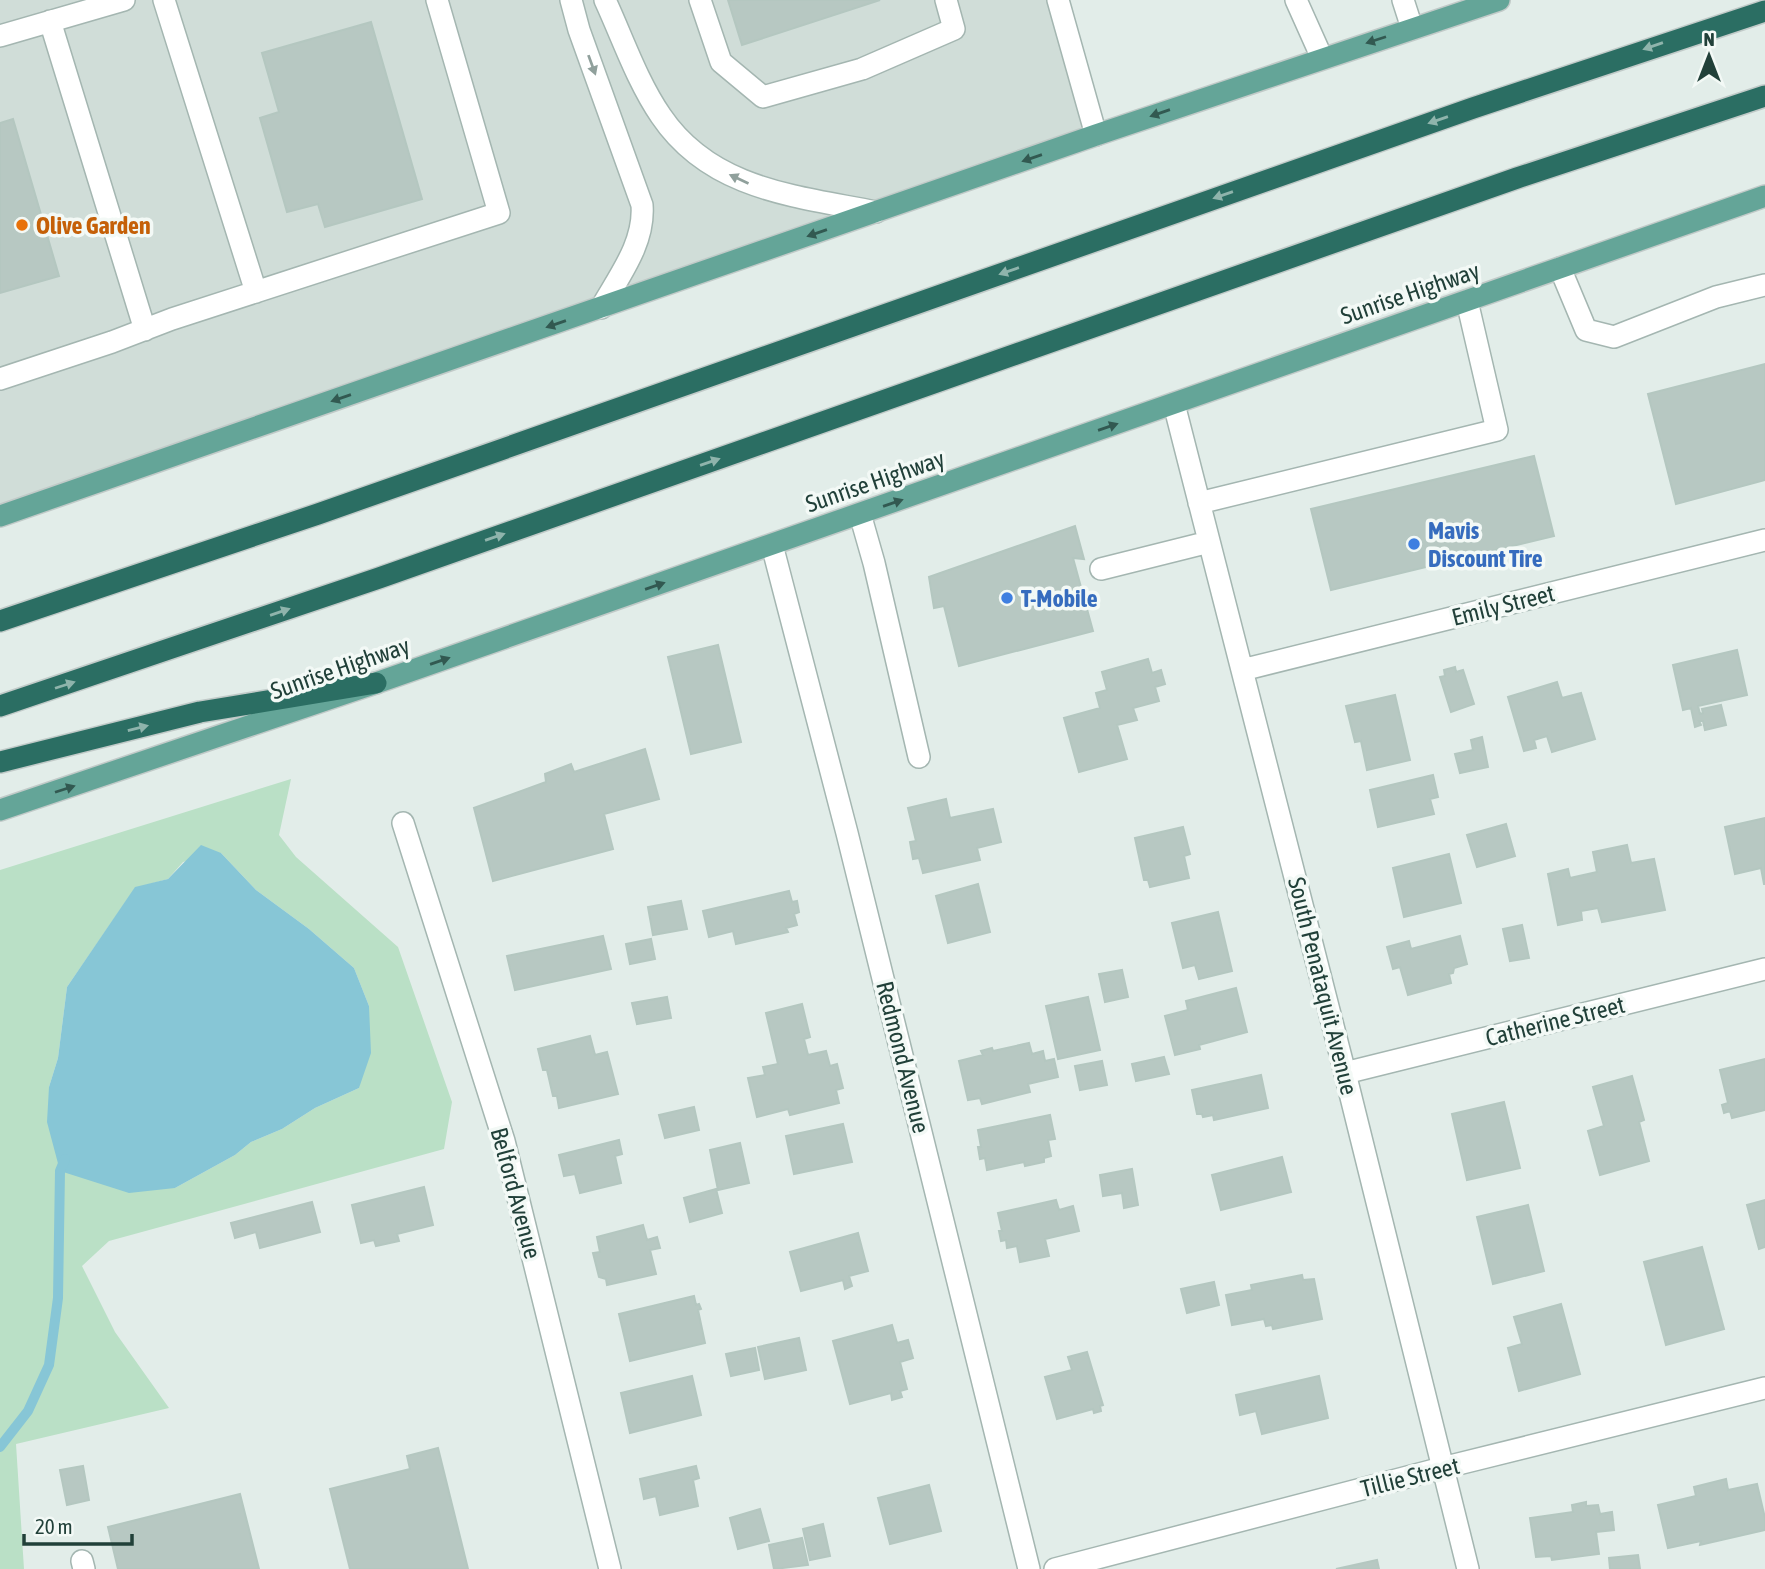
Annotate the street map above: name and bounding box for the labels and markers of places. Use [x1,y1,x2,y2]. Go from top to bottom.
place label: Olive Garden [36,212,151,239]
marker: Olive Garden [14,217,30,233]
place label: Mavis Discount Tire [1428,517,1543,572]
marker: Mavis Discount Tire [1406,536,1422,552]
place label: T-Mobile [1021,585,1098,612]
marker: T-Mobile [999,590,1015,606]

